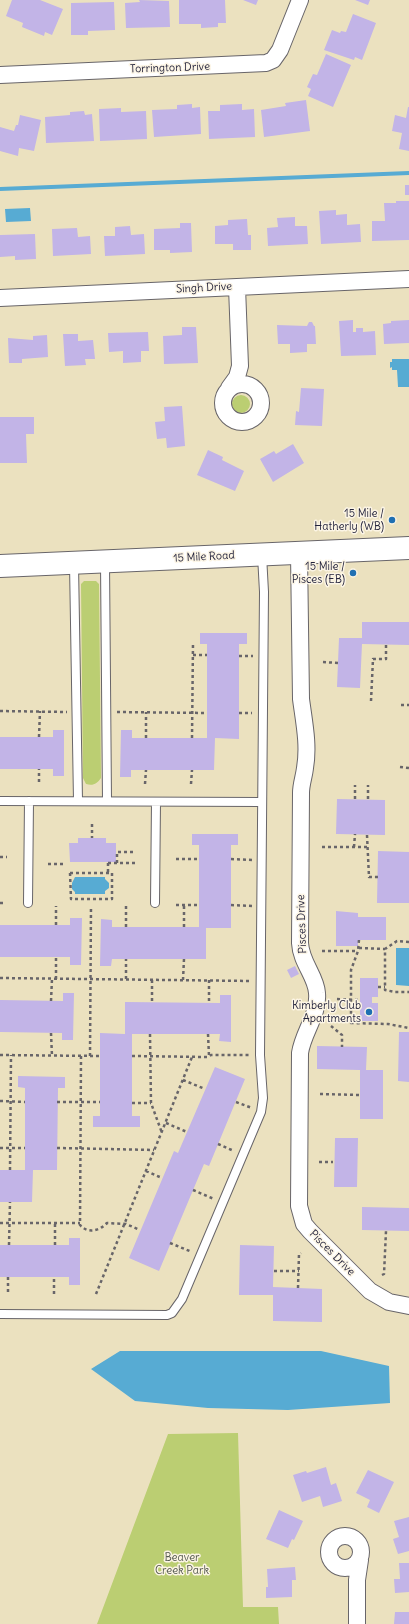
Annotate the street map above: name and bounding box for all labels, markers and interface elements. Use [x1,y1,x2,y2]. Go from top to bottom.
street label: Torrington Drive [130,60,210,76]
street label: Singh Drive [176,280,232,296]
place label: 15 Mile / Hatherly (WB) [314,507,384,533]
marker: 15 Mile / Hatherly (WB) [387,515,397,525]
street label: 15 Mile Road [173,549,235,565]
place label: 15 Mile / Pisces (EB) [292,560,345,586]
marker: 15 Mile / Pisces (EB) [348,568,358,578]
street label: Pisces Drive [294,894,310,954]
place label: Kimberly Club Apartments [292,999,361,1025]
marker: Kimberly Club Apartments [364,1007,374,1017]
street label: Pisces Drive [306,1227,358,1279]
park label: Beaver Creek Park [155,1551,209,1577]

